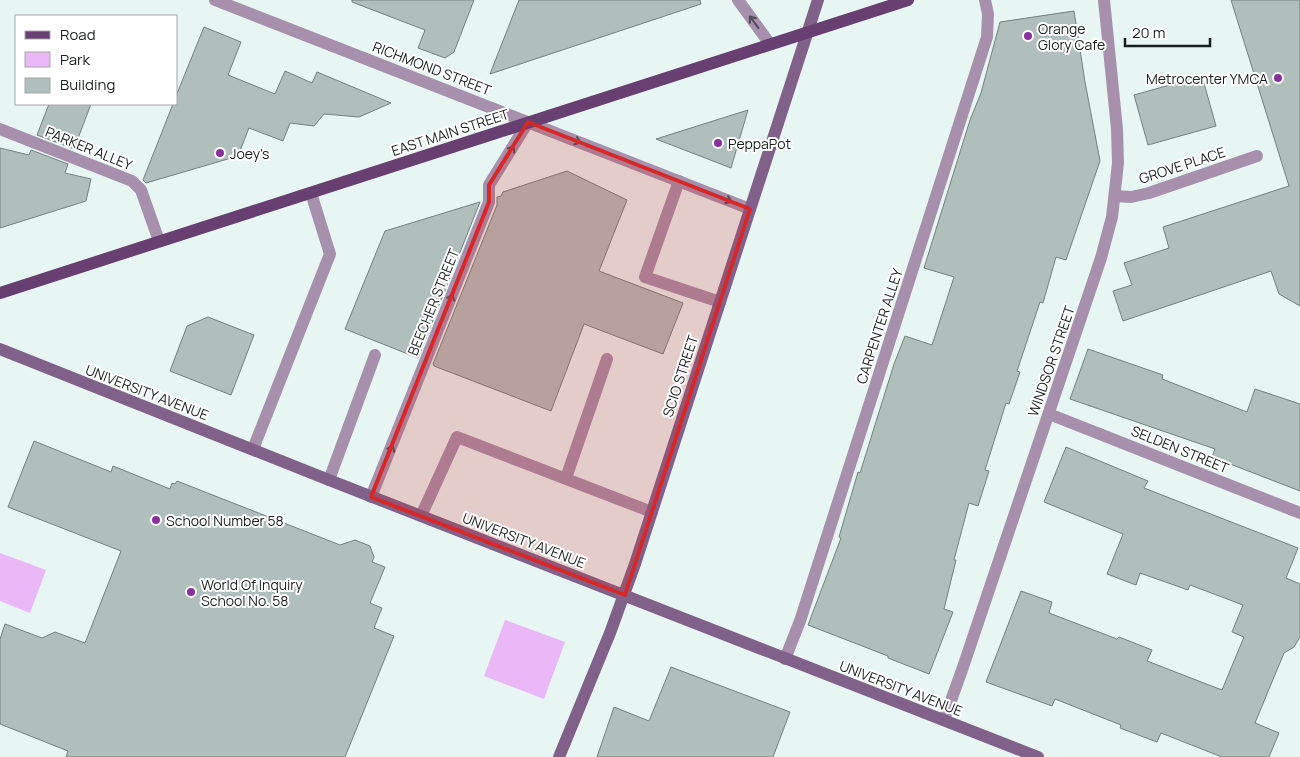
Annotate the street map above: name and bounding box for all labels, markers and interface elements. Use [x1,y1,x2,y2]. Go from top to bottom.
legend [15,15,178,105]
scale bar [1125,15,1210,47]
one-way arrow [748,16,759,29]
place label: Orange Glory Cafe [1038,19,1105,54]
text: 20 m [1132,22,1165,43]
text: Road [60,24,96,45]
marker: Orange Glory Cafe [1022,30,1034,42]
street label: RICHMOND STREET [370,37,495,100]
text: Park [60,49,90,70]
place label: Metrocenter YMCA [1146,69,1268,88]
marker: Metrocenter YMCA [1272,72,1284,84]
text: Building [60,74,115,95]
street label: EAST MAIN STREET [389,104,512,160]
street label: PARKER ALLEY [43,122,136,174]
place label: PeppaPot [728,134,791,153]
one-way arrow [566,136,581,145]
marker: PeppaPot [712,137,724,149]
street label: GROVE PLACE [1136,142,1228,188]
place label: Joey's [230,144,269,163]
one-way arrow [505,145,515,159]
marker: Joey's [214,147,226,159]
one-way arrow [717,195,732,204]
street label: BEECHER STREET [403,245,463,358]
street label: CARPENTER ALLEY [851,266,907,386]
one-way arrow [446,293,455,309]
street label: WINDSOR STREET [1023,303,1079,419]
street label: SCIO STREET [658,332,702,419]
street label: UNIVERSITY AVENUE [83,360,211,424]
street label: SELDEN STREET [1128,421,1232,477]
one-way arrow [386,444,395,460]
street label: UNIVERSITY AVENUE [460,508,588,572]
place label: School Number 58 [166,511,284,530]
marker: School Number 58 [150,514,162,526]
place label: World Of Inquiry School No. 58 [201,575,303,610]
marker: World Of Inquiry School No. 58 [185,586,197,598]
street label: UNIVERSITY AVENUE [837,656,965,720]

